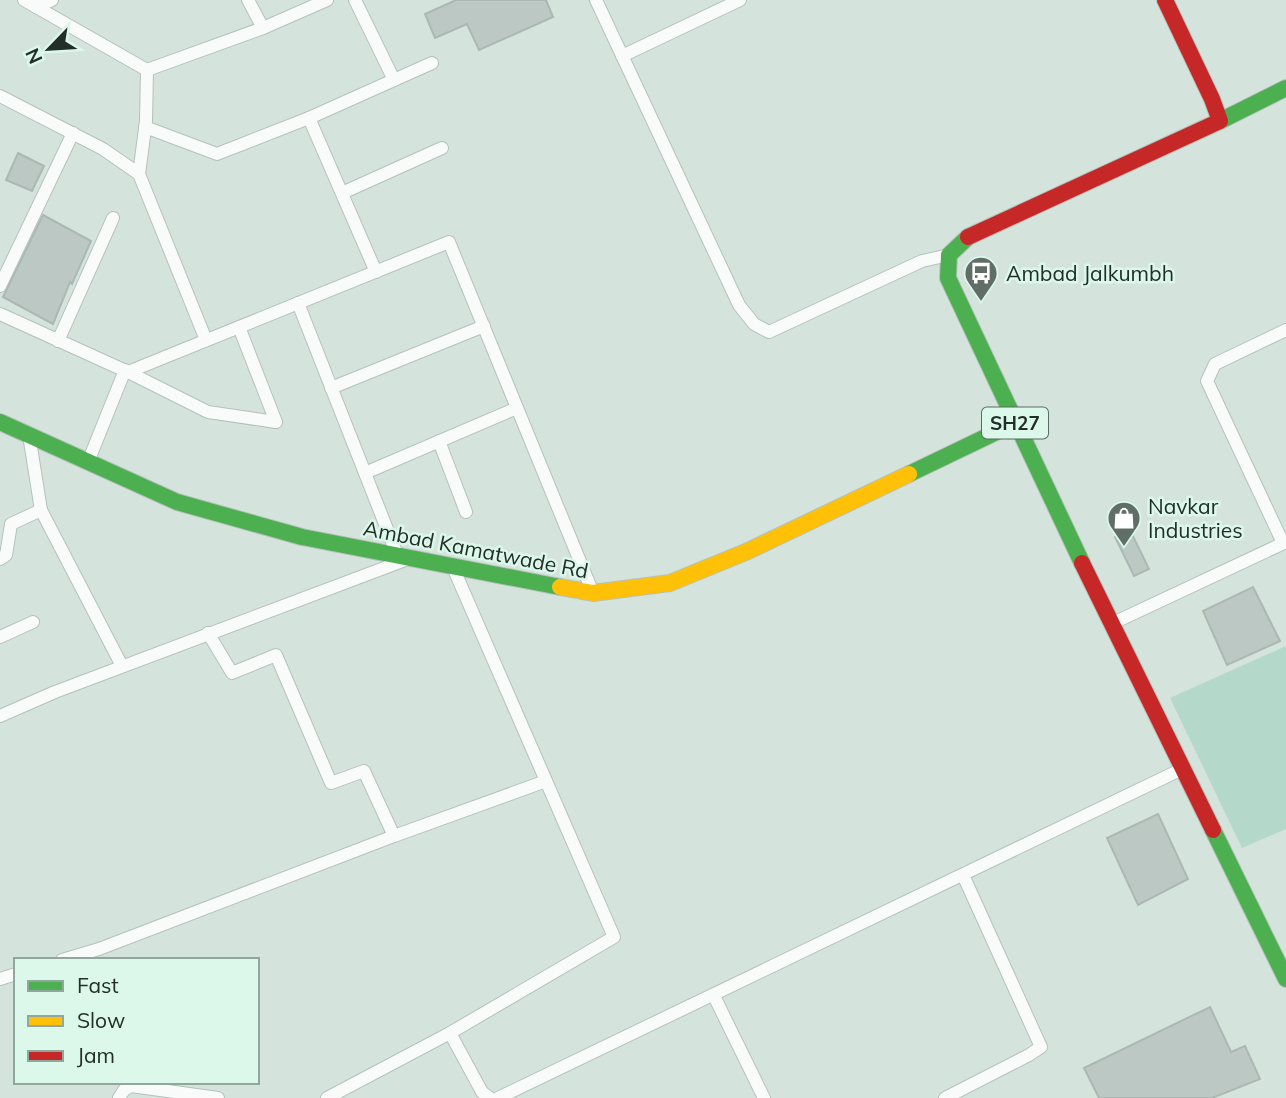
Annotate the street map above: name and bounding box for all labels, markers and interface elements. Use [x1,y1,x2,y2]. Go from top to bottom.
north arrow [14,14,84,84]
text: N [20,45,48,68]
bus stop icon: Ambad Jalkumbh [962,254,1000,303]
place label: Ambad Jalkumbh [1006,260,1174,286]
road number: SH27 [982,408,1048,438]
place label: Navkar Industries [1148,493,1243,543]
shop icon: Navkar Industries [1105,499,1143,548]
street label: Ambad Kamatwade Rd [361,514,591,584]
legend [14,958,259,1084]
text: Fast [77,972,119,998]
text: Slow [77,1007,125,1033]
text: Jam [77,1042,115,1068]

